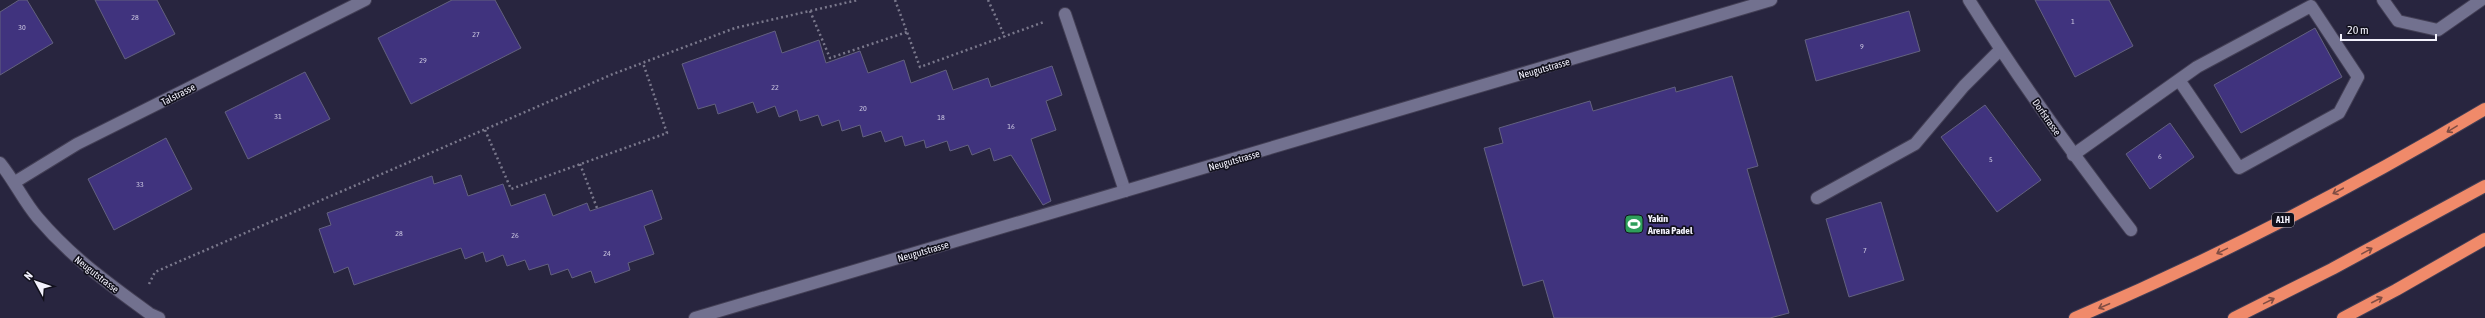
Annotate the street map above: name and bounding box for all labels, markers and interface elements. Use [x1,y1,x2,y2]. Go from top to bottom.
house number: 28 [131,13,139,22]
scale bar [2341,16,2436,42]
house number: 1 [2071,17,2075,26]
house number: 30 [18,23,26,32]
text: 20 m [2347,23,2369,37]
house number: 27 [472,30,480,39]
house number: 9 [1860,42,1864,51]
house number: 29 [419,56,427,65]
street label: Neugutstrasse [1517,56,1571,81]
street label: Talstrasse [160,81,197,108]
house number: 22 [771,83,779,92]
street label: Dorfstrasse [2030,97,2063,138]
house number: 20 [859,104,867,113]
house number: 31 [274,112,282,121]
house number: 18 [937,113,945,122]
house number: 16 [1007,122,1015,131]
one-way arrow [2446,125,2458,133]
street label: Neugutstrasse [1207,148,1261,173]
house number: 6 [2158,152,2162,161]
house number: 5 [1989,155,1993,164]
house number: 33 [136,180,144,189]
one-way arrow [2332,188,2344,196]
sports icon: Yakin Arena Padel [1623,213,1645,235]
place label: Yakin Arena Padel [1647,213,1693,236]
road number: A1H [2272,213,2294,227]
house number: 28 [395,229,403,238]
house number: 26 [511,231,519,240]
street label: Neugutstrasse [896,239,950,264]
house number: 7 [1863,246,1867,255]
one-way arrow [2360,246,2372,254]
one-way arrow [2216,248,2228,255]
house number: 24 [603,249,611,258]
street label: Neugutstrasse [73,254,121,295]
north arrow [16,262,56,302]
text: N [22,269,35,282]
one-way arrow [2371,296,2383,303]
one-way arrow [2263,297,2275,304]
one-way arrow [2099,303,2111,310]

